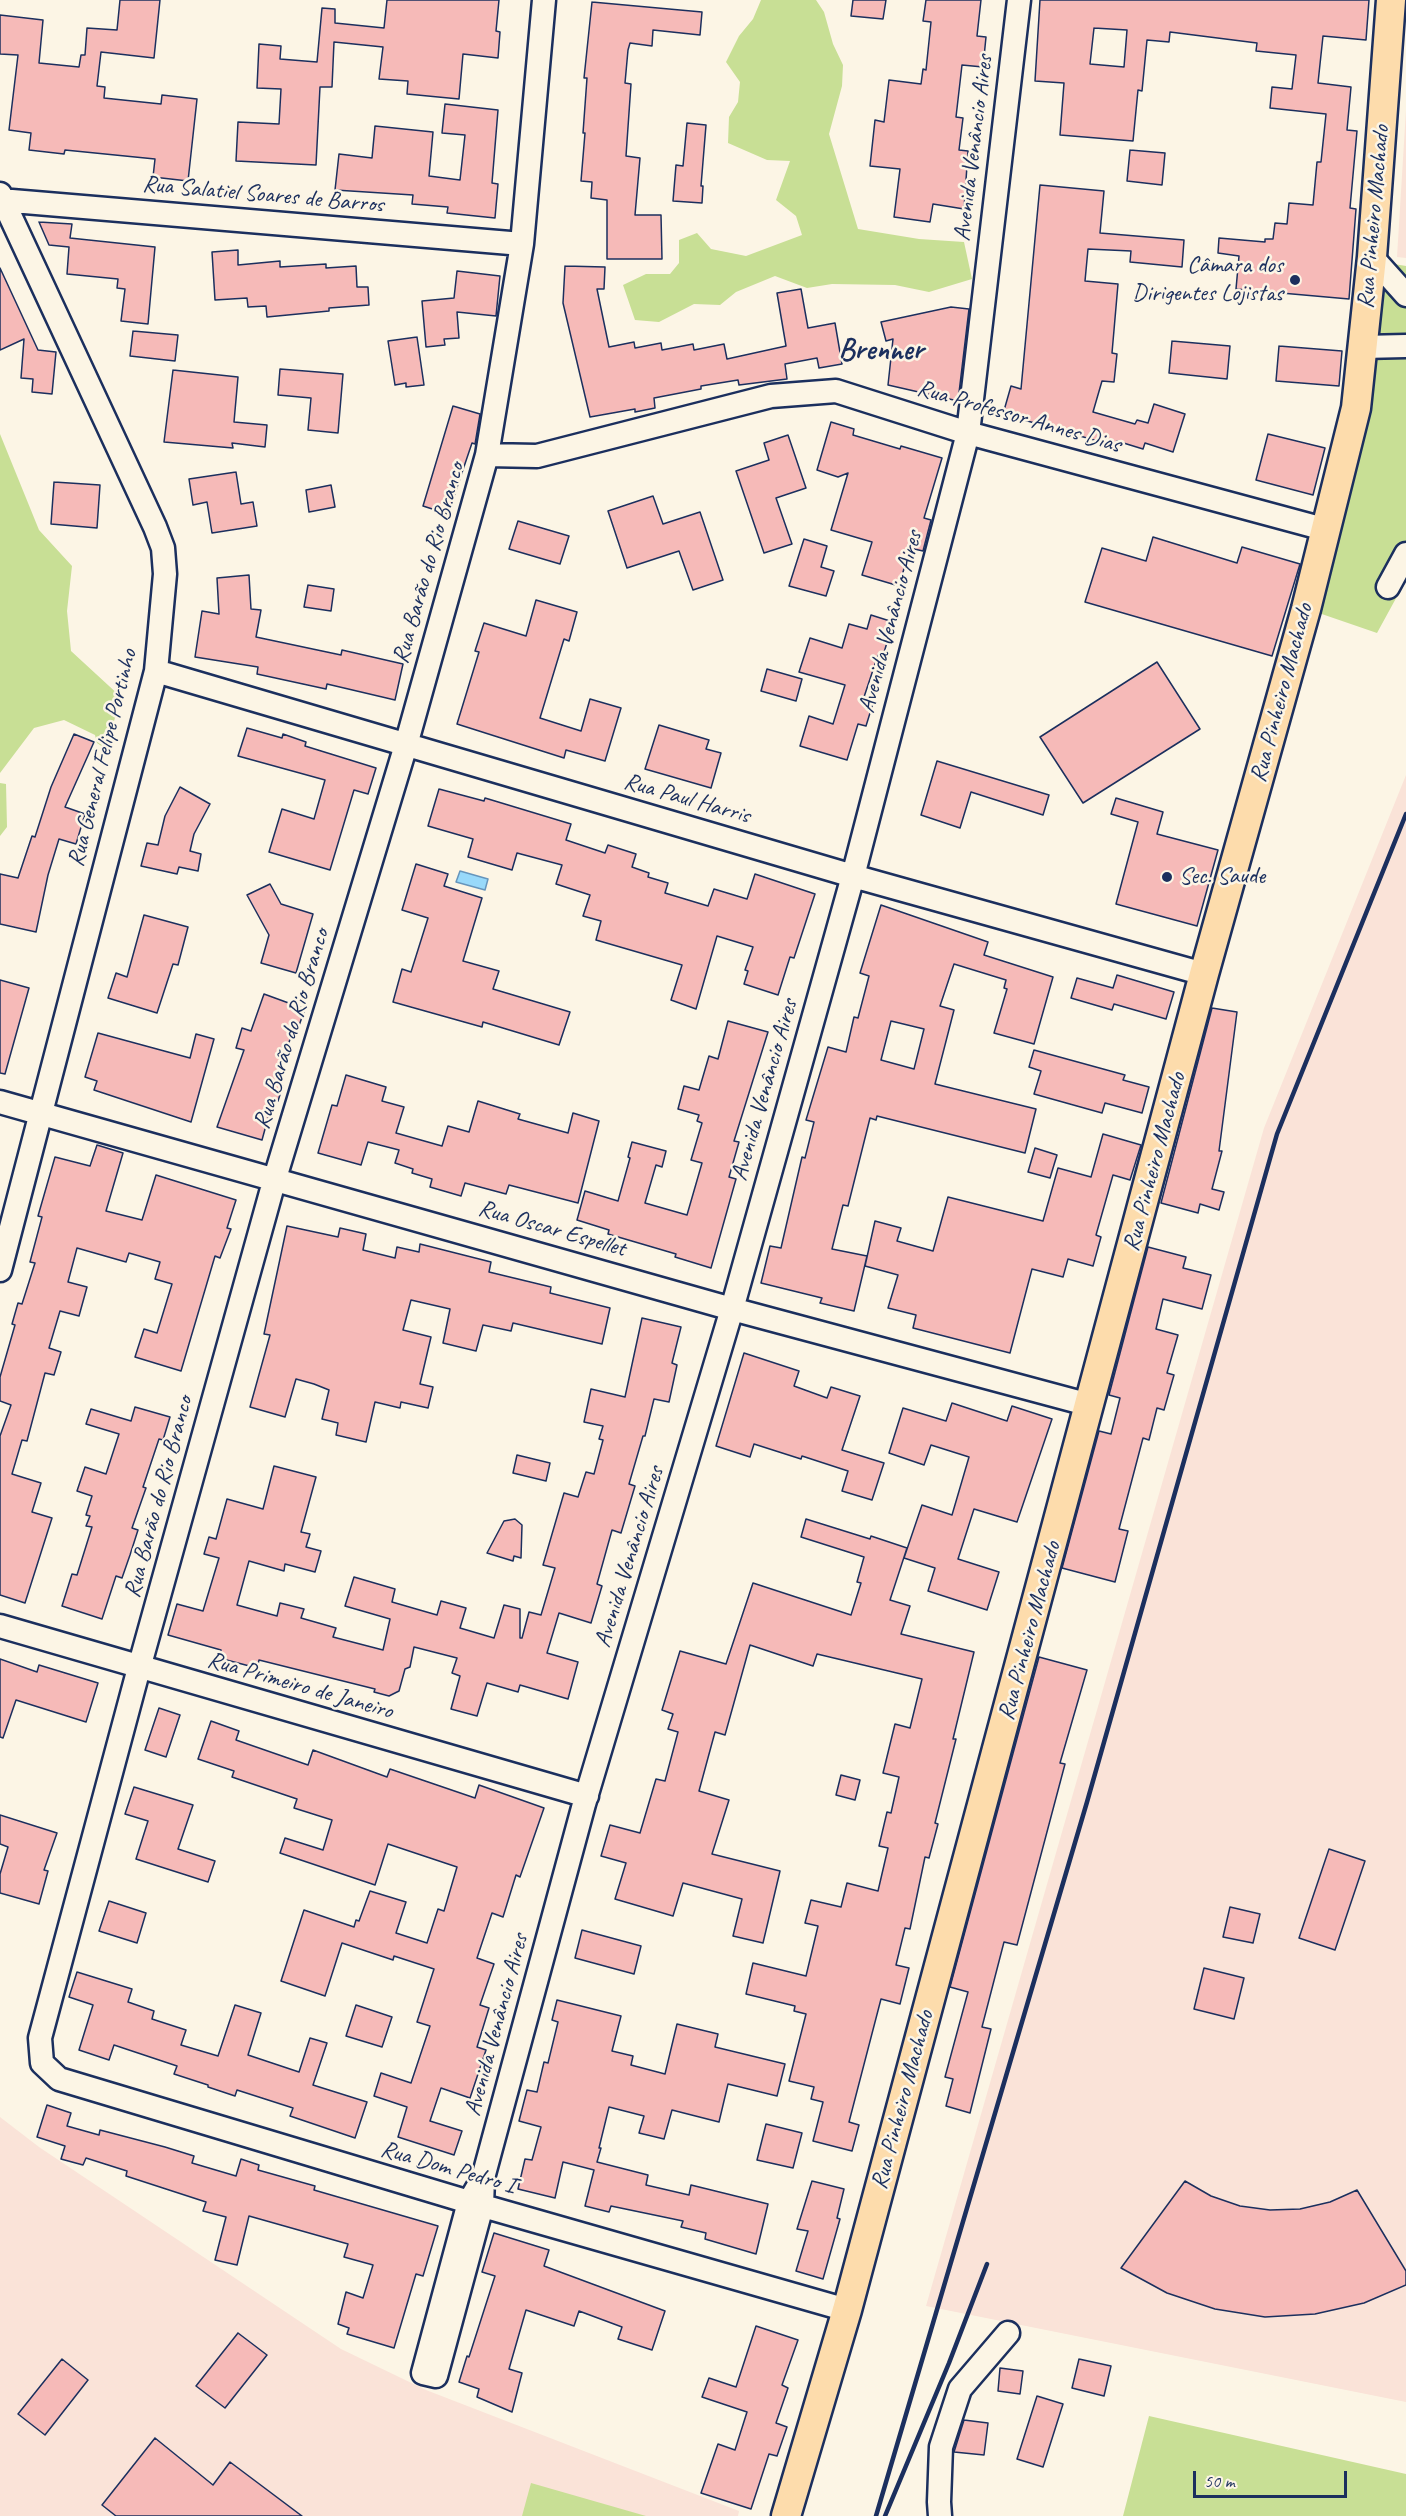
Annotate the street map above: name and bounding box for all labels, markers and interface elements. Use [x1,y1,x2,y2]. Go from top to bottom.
street label: Avenida Venâncio Aires [948,53,1000,243]
street label: Rua Pinheiro Machado [1352,124,1396,310]
street label: Rua Salatiel Soares de Barros [141,170,385,220]
place label: Câmara dos Dirigentes Lojistas [1132,252,1283,308]
marker: Câmara dos Dirigentes Lojistas [1288,273,1302,287]
district label: Brenner [839,333,923,369]
street label: Rua Professor Annes Dias [914,374,1124,460]
street label: Rua Barão do Rio Branco [387,459,471,667]
street label: Avenida Venâncio Aires [853,528,929,716]
street label: Rua Pinheiro Machado [1244,600,1320,786]
street label: Rua General Felipe Portinho [62,646,144,870]
street label: Rua Paul Harris [621,767,753,831]
place label: Sec. Saude [1179,863,1265,891]
marker: Sec. Saude [1160,870,1174,884]
street label: Rua Barão do Rio Branco [248,925,336,1133]
street label: Avenida Venâncio Aires [725,996,805,1184]
street label: Rua Pinheiro Machado [1117,1069,1193,1255]
street label: Rua Oscar Espellet [475,1194,629,1264]
street label: Rua Barão do Rio Branco [118,1393,200,1601]
street label: Avenida Venâncio Aires [589,1463,671,1651]
street label: Rua Pinheiro Machado [992,1538,1068,1724]
street label: Rua Primeiro de Janeiro [204,1646,396,1726]
street label: Avenida Venâncio Aires [459,1931,535,2119]
street label: Rua Pinheiro Machado [865,2007,941,2193]
street label: Rua Dom Pedro I [377,2135,519,2201]
scale bar [1196,2459,1350,2497]
text: 50 m [1204,2470,1235,2492]

